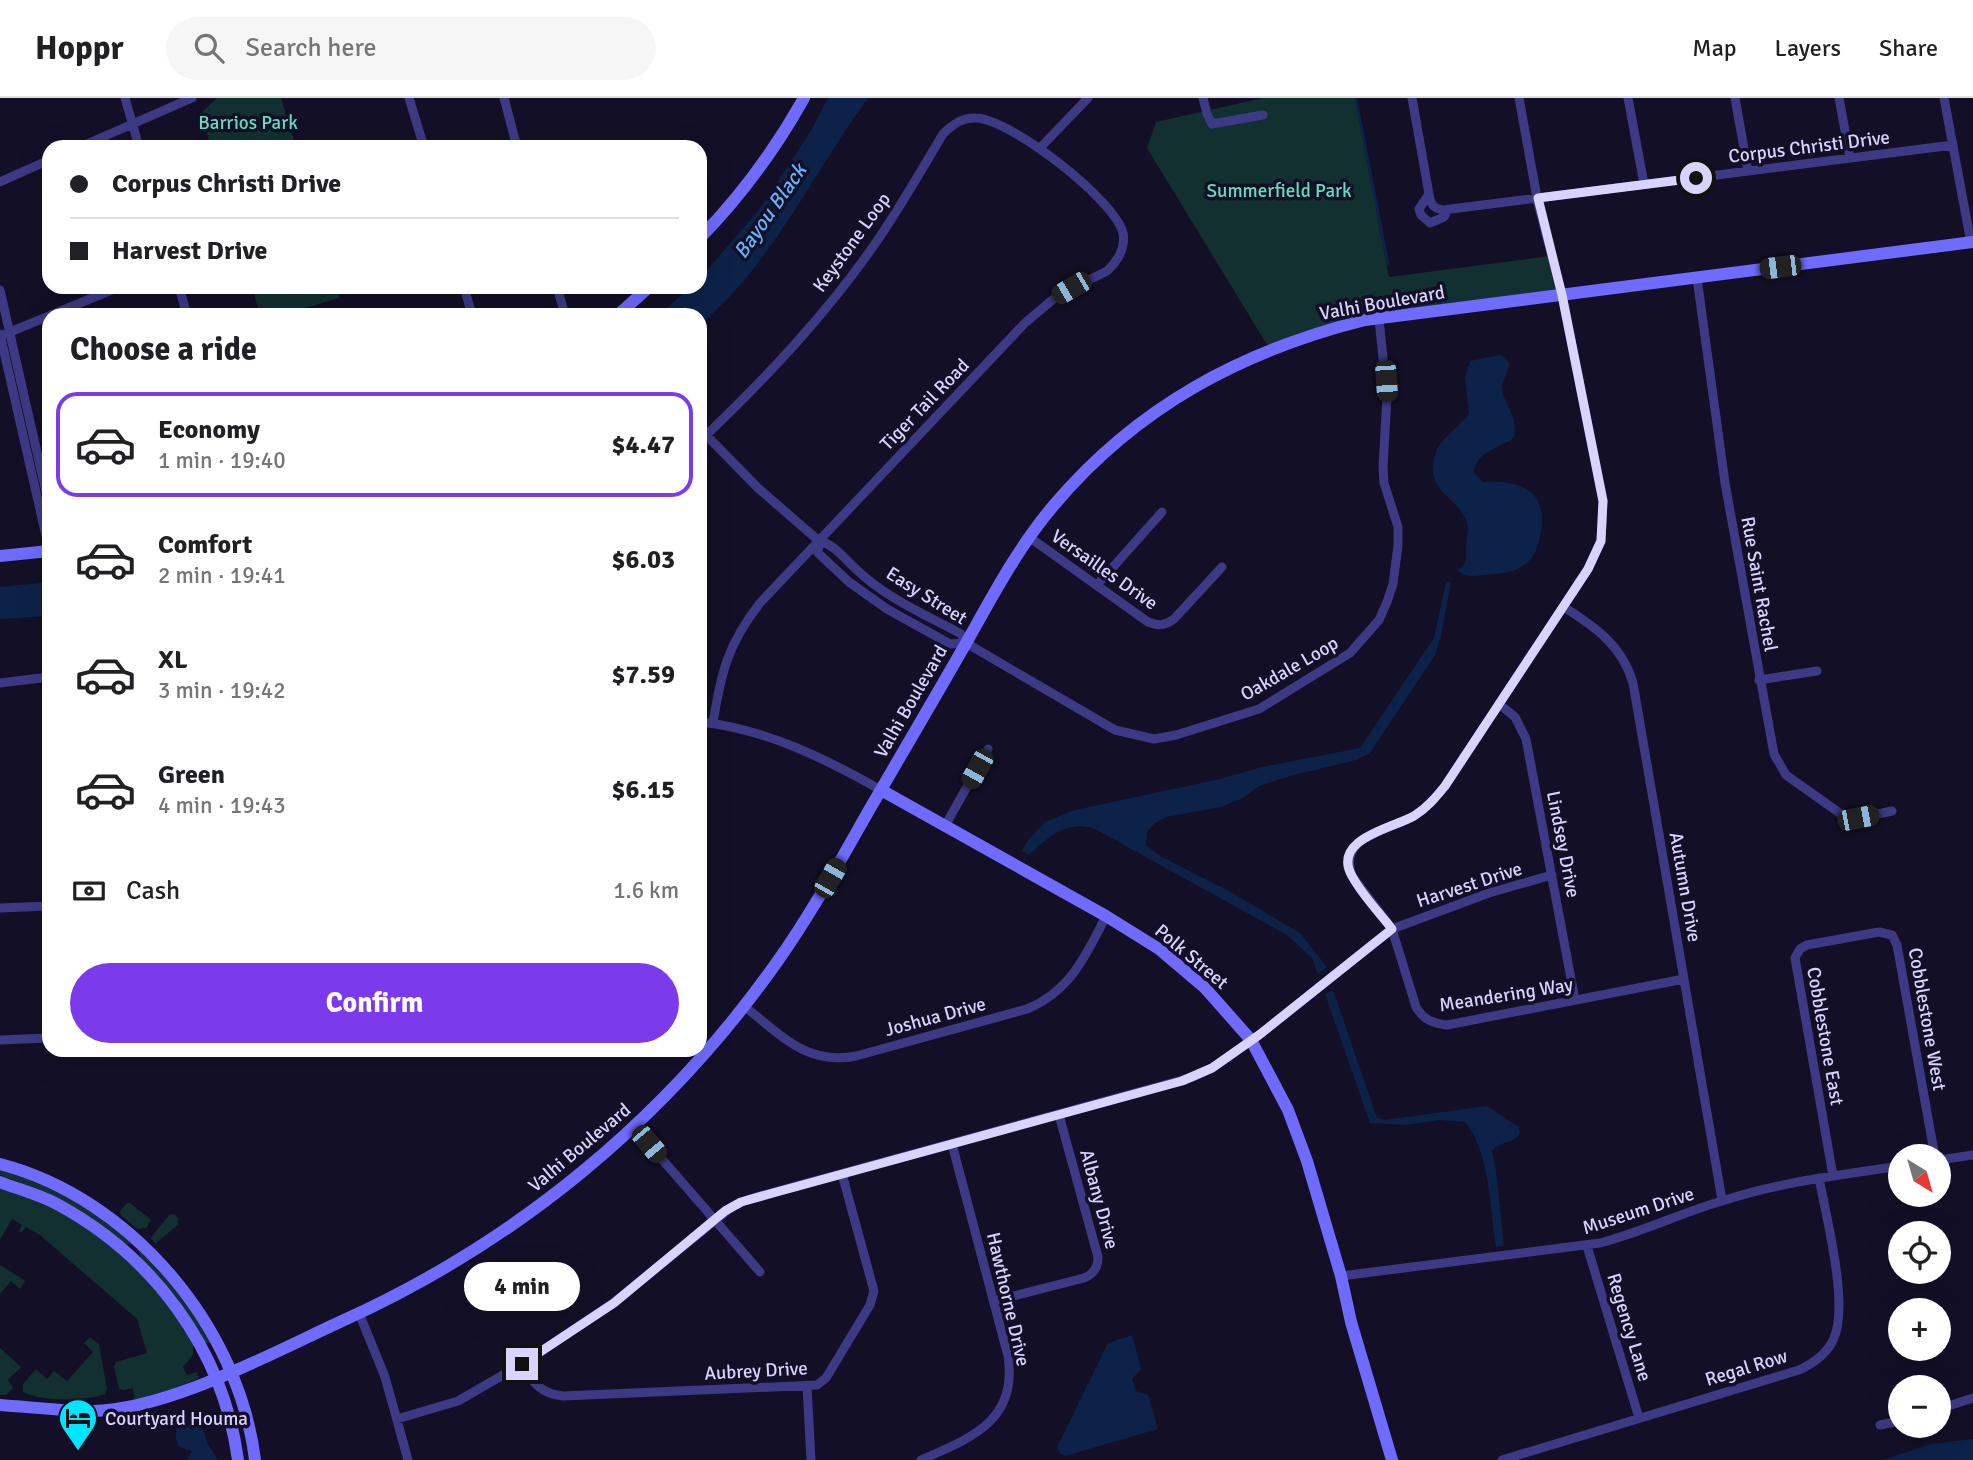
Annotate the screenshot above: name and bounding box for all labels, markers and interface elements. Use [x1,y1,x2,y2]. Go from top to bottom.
search box [166,17,656,80]
text: Hoppr [35,28,124,69]
icon: search [190,29,228,67]
text: Search here [246,32,377,64]
text: Map [1692,33,1737,63]
text: Layers [1775,33,1841,63]
text: Share [1879,33,1938,63]
park label: Barrios Park [198,111,298,135]
street label: Corpus Christi Drive [1727,125,1891,169]
water label: Bayou Black [728,157,813,263]
route start [1680,162,1712,194]
text: Corpus Christi Drive [112,168,341,200]
park label: Summerfield Park [1206,179,1352,203]
street label: Keystone Loop [808,188,896,297]
text: Harvest Drive [112,235,267,267]
car [1758,254,1803,280]
car [1048,268,1095,308]
street label: Valhi Boulevard [1318,280,1447,326]
text: Choose a ride [70,330,257,369]
street label: Tiger Tail Road [875,354,974,456]
car [1375,359,1398,403]
icon: car [74,413,137,476]
text: Economy [158,414,260,446]
text: $4.47 [611,429,675,461]
text: 1 min · 19:40 [158,446,286,475]
street label: Rue Saint Rachel [1735,515,1783,654]
street label: Versailles Drive [1046,524,1162,615]
icon: car [74,528,137,591]
text: Comfort [158,529,252,561]
text: $6.03 [611,544,675,576]
text: 2 min · 19:41 [158,561,286,590]
street label: Easy Street [881,562,972,630]
street label: Oakdale Loop [1236,631,1343,707]
street label: Valhi Boulevard [869,641,953,762]
icon: car [74,643,137,706]
text: XL [158,644,188,676]
text: $7.59 [611,659,675,691]
text: 3 min · 19:42 [158,676,286,705]
car [958,746,997,792]
icon: car [74,758,137,821]
text: Green [158,759,225,791]
text: $6.15 [611,774,675,806]
street label: Lindsey Drive [1541,789,1585,900]
text: 4 min · 19:43 [158,791,286,820]
car [1836,804,1881,832]
street label: Autumn Drive [1664,830,1706,944]
car [811,855,850,901]
street label: Harvest Drive [1414,857,1525,913]
icon: cash [70,872,108,910]
text: Cash [126,875,180,907]
text: 1.6 km [613,876,679,905]
street label: Polk Street [1150,919,1233,995]
street label: Cobblestone West [1903,946,1951,1093]
button: Confirm [70,963,679,1043]
street label: Cobblestone East [1801,965,1849,1108]
street label: Meandering Way [1438,973,1575,1017]
street label: Joshua Drive [882,992,988,1042]
street label: Valhi Boulevard [523,1098,636,1198]
car [628,1121,671,1167]
north arrow [1888,1144,1951,1208]
map controls [1888,1144,1951,1438]
street label: Albany Drive [1074,1147,1124,1252]
street label: Museum Drive [1580,1182,1697,1240]
button: locate [1888,1221,1951,1284]
street label: Hawthorne Drive [981,1230,1035,1369]
callout: 4 min [464,1262,580,1312]
street label: Regency Lane [1601,1270,1657,1384]
text: 4 min [494,1272,550,1301]
button: + [1888,1298,1951,1361]
street label: Regal Row [1702,1344,1791,1392]
route end [506,1348,538,1380]
street label: Aubrey Drive [704,1356,808,1386]
button: − [1888,1375,1951,1438]
hotel icon: Courtyard Houma [57,1397,99,1452]
place label: Courtyard Houma [105,1407,248,1431]

